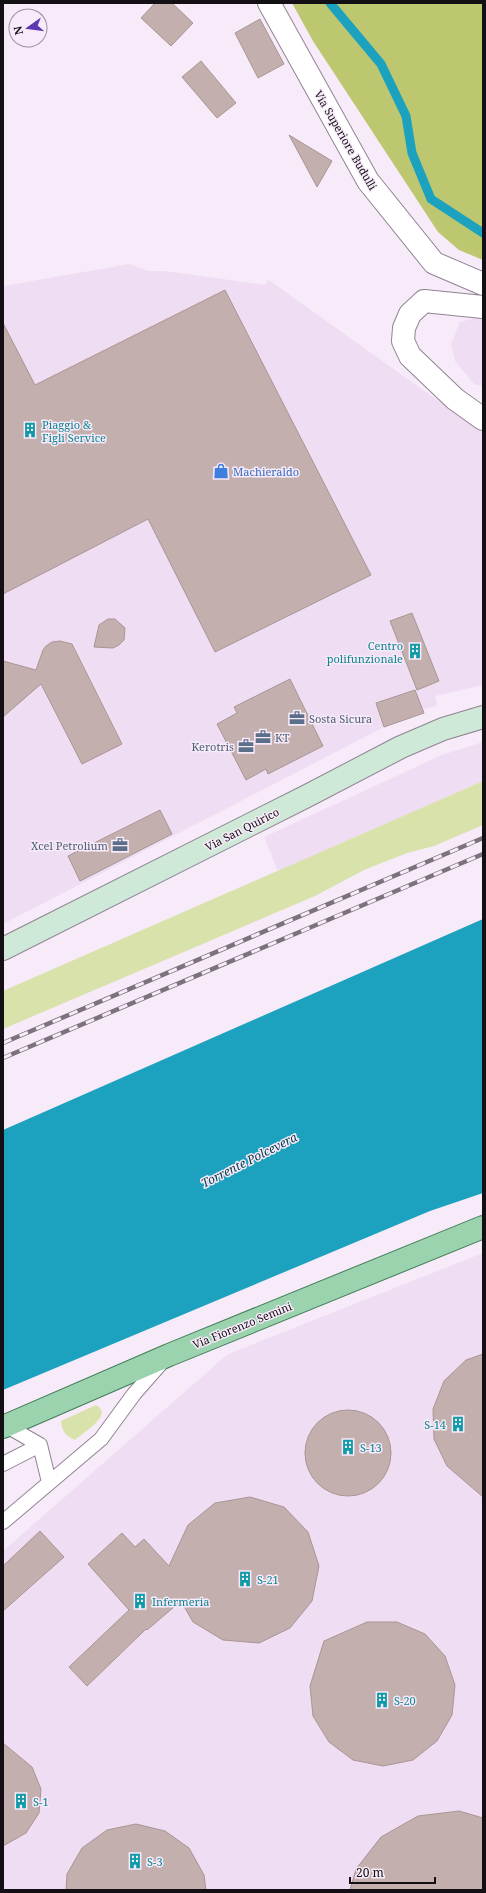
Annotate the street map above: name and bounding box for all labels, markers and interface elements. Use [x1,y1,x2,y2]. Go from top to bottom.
north arrow [8,8,48,48]
text: N [9,24,26,37]
street label: Via Superiore Budulli [311,87,381,193]
place label: Piaggio & Figli Service [42,417,106,445]
building icon: Piaggio & Figli Service [21,421,39,439]
shop icon: Machieraldo [212,462,230,480]
place label: Machieraldo [233,464,299,479]
place label: Centro polifunzionale [327,638,403,666]
building icon: Centro polifunzionale [406,642,424,660]
office icon: Sosta Sicura [288,709,306,727]
place label: Sosta Sicura [309,711,372,726]
office icon: KT [254,728,272,746]
place label: KT [275,730,290,745]
office icon: Kerotris [237,737,255,755]
place label: Kerotris [192,739,234,754]
street label: Via San Quirico [202,804,282,854]
office icon: Xcel Petrolium [111,836,129,854]
place label: Xcel Petrolium [31,838,109,853]
water label: Torrente Polcevera [198,1128,300,1192]
street label: Via Fiorenzo Semini [190,1298,294,1352]
building icon: S-14 [449,1415,467,1433]
place label: S-14 [424,1417,446,1432]
building icon: S-13 [339,1438,357,1456]
place label: S-13 [360,1440,382,1455]
building icon: S-21 [236,1570,254,1588]
place label: S-21 [257,1572,279,1587]
building icon: Infermeria [131,1592,149,1610]
place label: Infermeria [152,1594,209,1609]
building icon: S-20 [373,1691,391,1709]
place label: S-20 [394,1693,416,1708]
building icon: S-1 [12,1792,30,1810]
place label: S-1 [33,1794,49,1809]
building icon: S-3 [126,1852,144,1870]
place label: S-3 [147,1854,163,1869]
scale bar [350,1859,435,1885]
text: 20 m [356,1864,384,1881]

